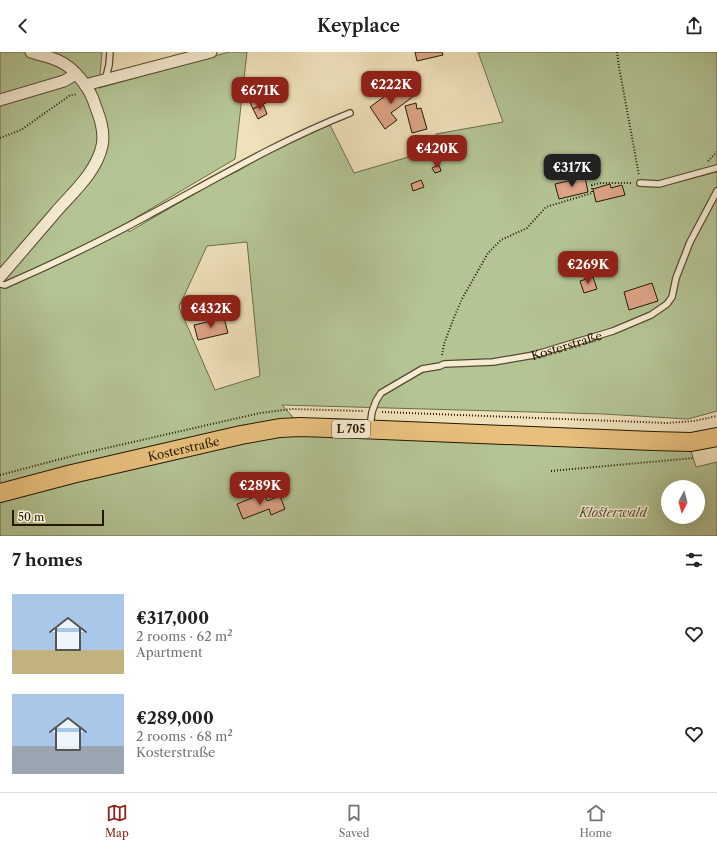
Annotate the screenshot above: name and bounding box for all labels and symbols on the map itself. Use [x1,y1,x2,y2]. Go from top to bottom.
pin: €222K [363,71,419,105]
pin: €671K [232,77,288,111]
pin: €420K [409,135,465,169]
pin: €317K [544,154,600,188]
pin: €269K [560,251,616,285]
pin: €432K [183,295,239,329]
street label: Kosterstraße [529,327,604,363]
road number: L 705 [332,420,370,438]
street label: Kosterstraße [146,433,221,464]
pin: €289K [232,472,288,506]
north arrow [661,480,705,524]
park label: Klosterwald [578,505,649,520]
scale bar [12,508,104,527]

